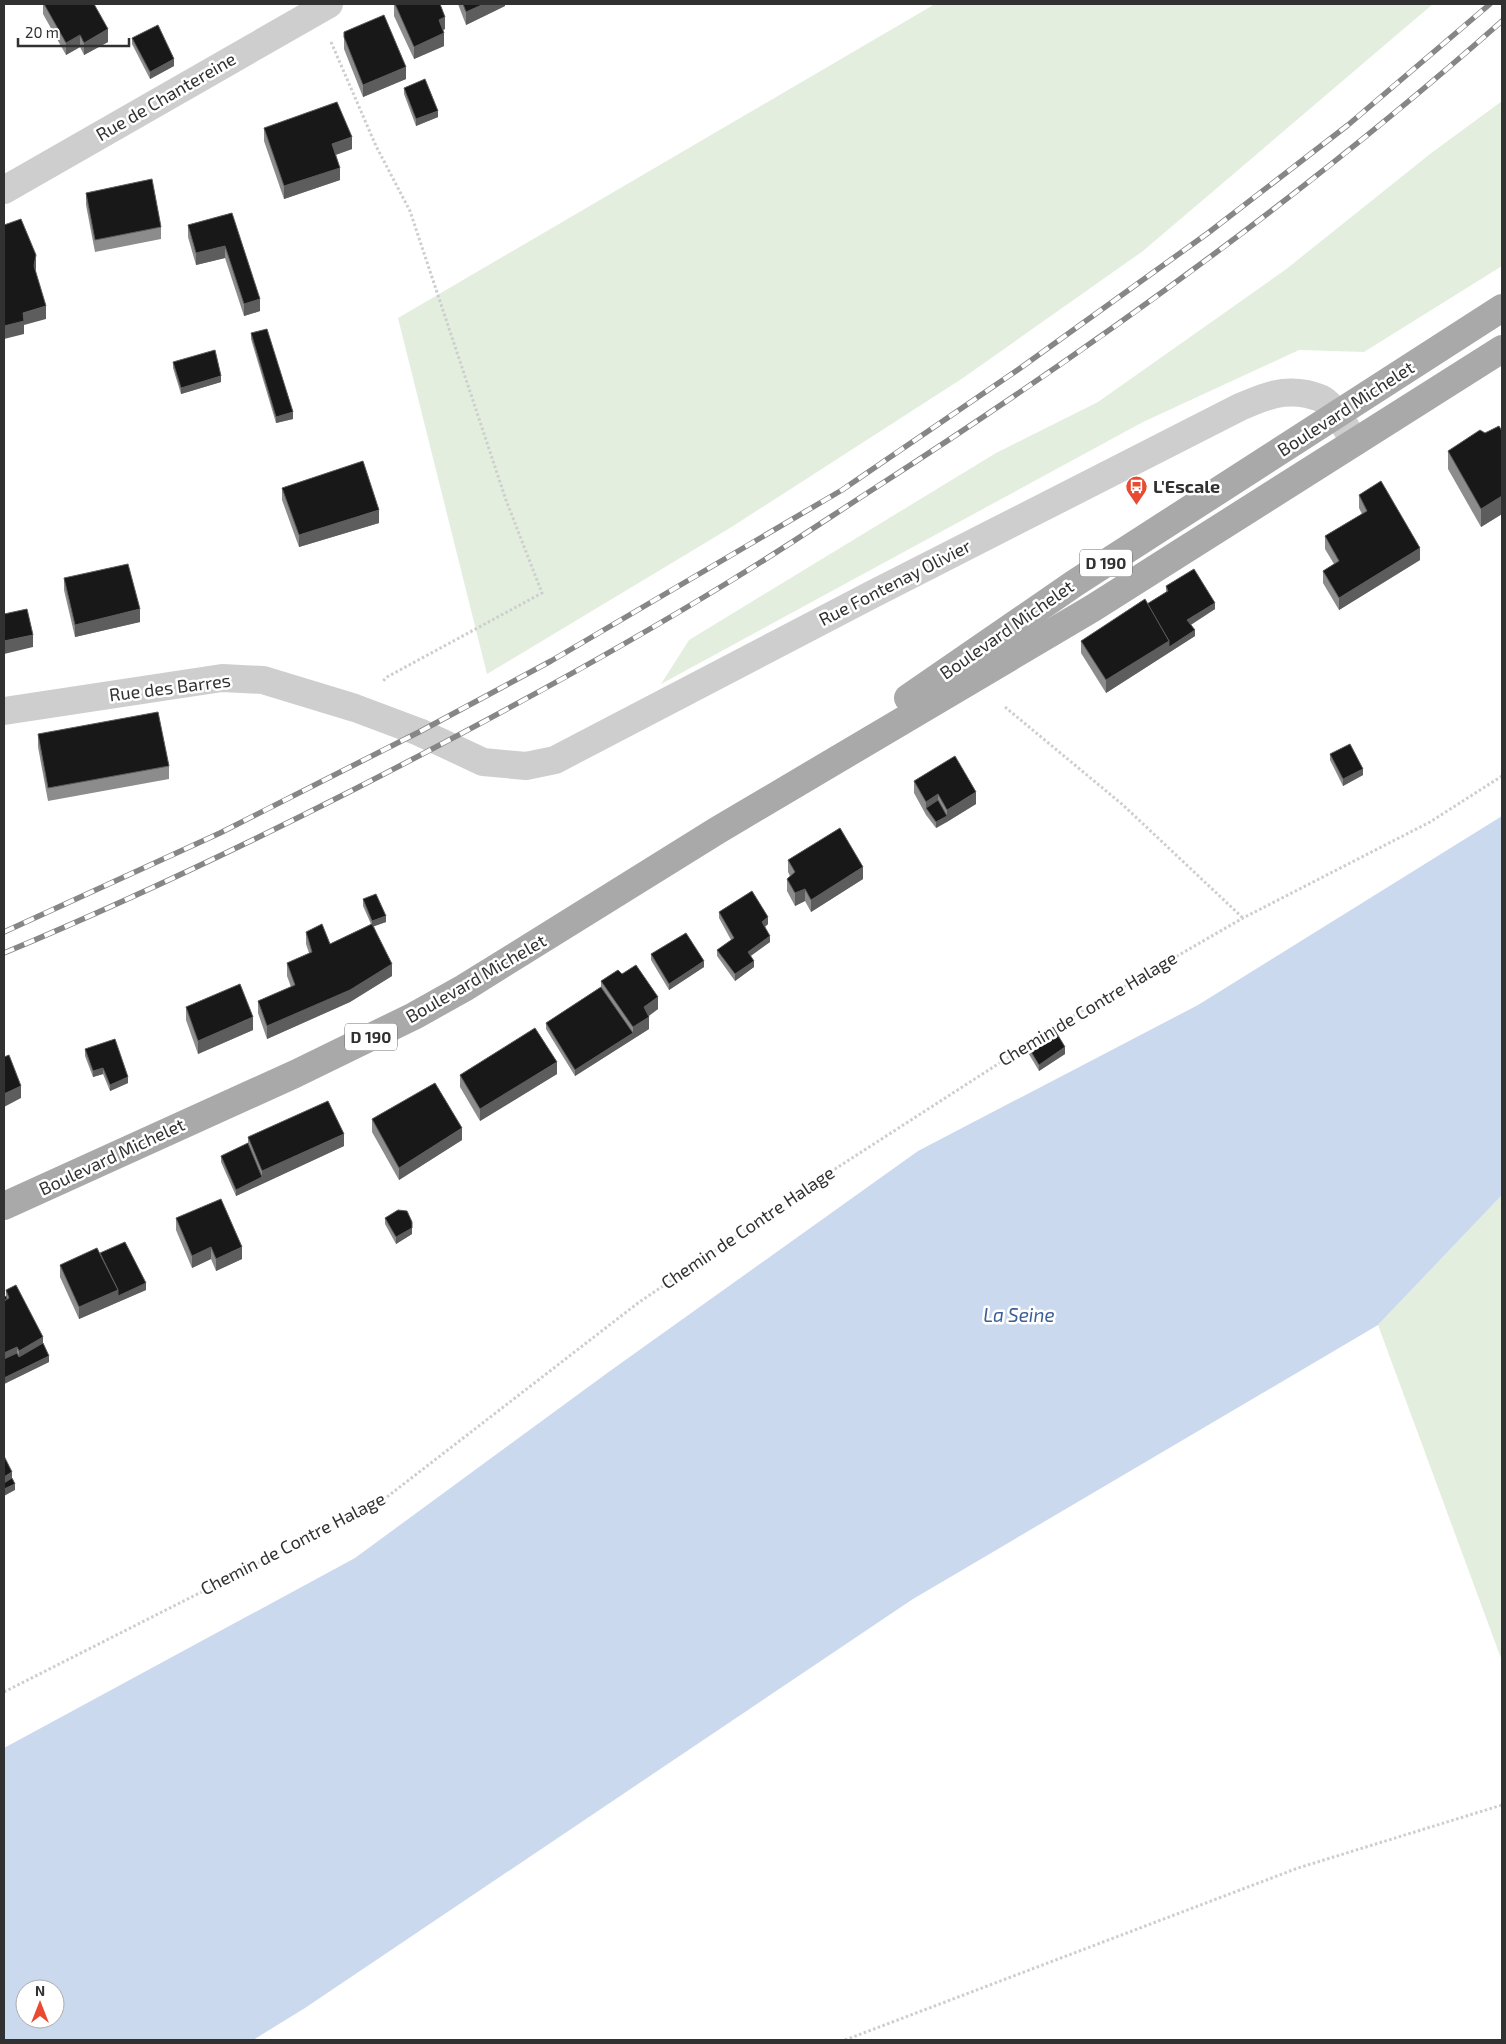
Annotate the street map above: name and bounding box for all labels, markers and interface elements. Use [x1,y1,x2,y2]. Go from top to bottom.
scale bar [18,15,129,47]
text: 20 m [25,23,59,41]
street label: Rue de Chantereine [92,47,239,145]
street label: Boulevard Michelet [1273,356,1418,461]
bus stop icon: L'Escale [1125,475,1149,506]
place label: L'Escale [1153,475,1220,497]
street label: Rue Fontenay Olivier [815,534,974,630]
road number: D 190 [1080,550,1132,576]
street label: Boulevard Michelet [935,575,1078,684]
street label: Rue des Barres [108,669,232,705]
street label: Boulevard Michelet [401,929,550,1027]
street label: Chemin de Contre Halage [994,946,1181,1070]
road number: D 190 [345,1024,397,1050]
street label: Boulevard Michelet [35,1113,188,1200]
street label: Chemin de Contre Halage [657,1161,838,1293]
water label: La Seine [983,1303,1055,1326]
street label: Chemin de Contre Halage [197,1487,389,1599]
north arrow [15,1979,65,2029]
text: N [35,1982,45,1999]

